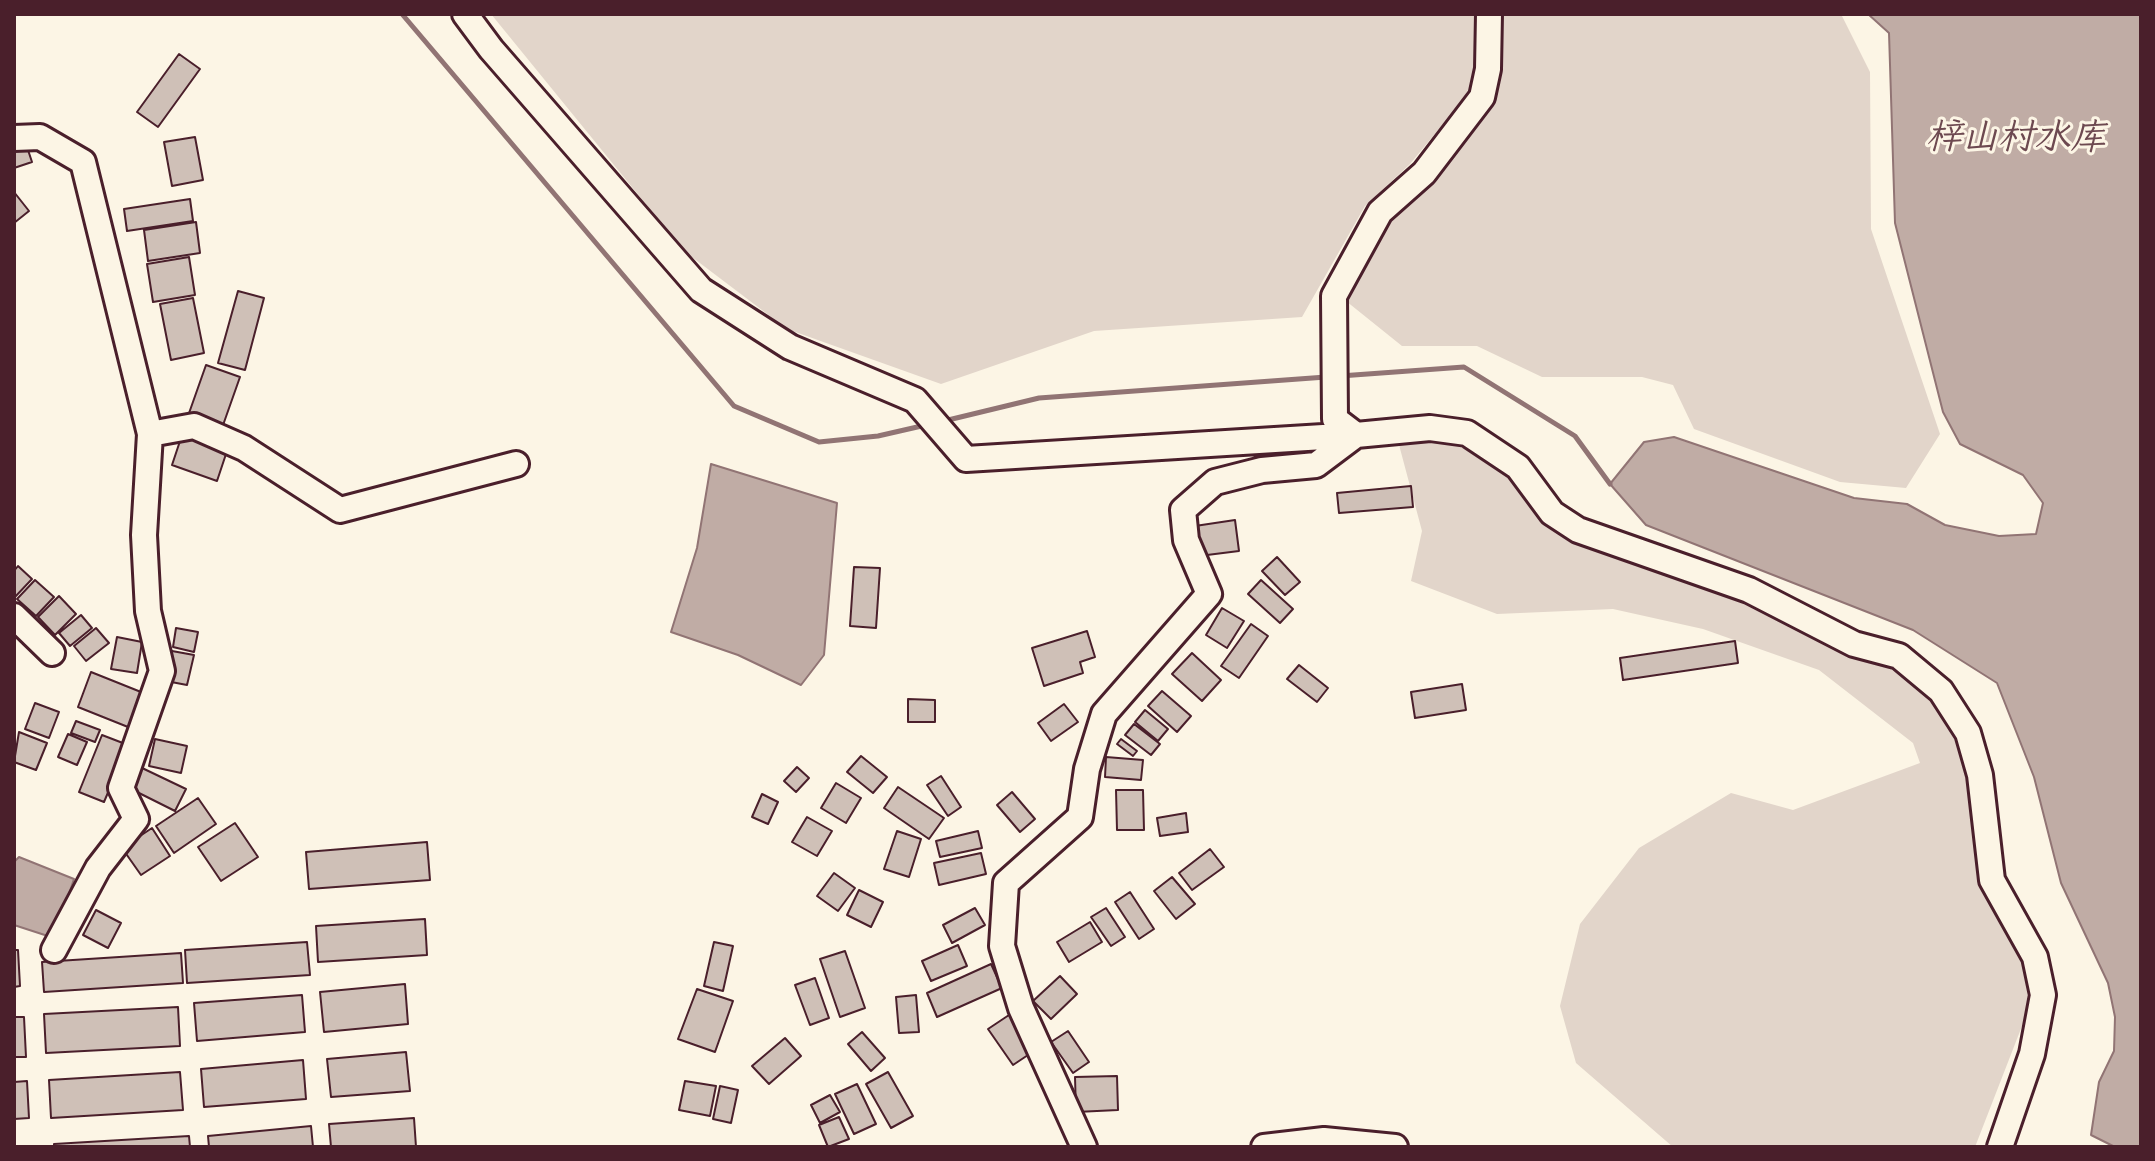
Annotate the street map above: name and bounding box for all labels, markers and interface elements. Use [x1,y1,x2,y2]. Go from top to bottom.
water label: 梓山村水库 [1926,117,2106,161]

